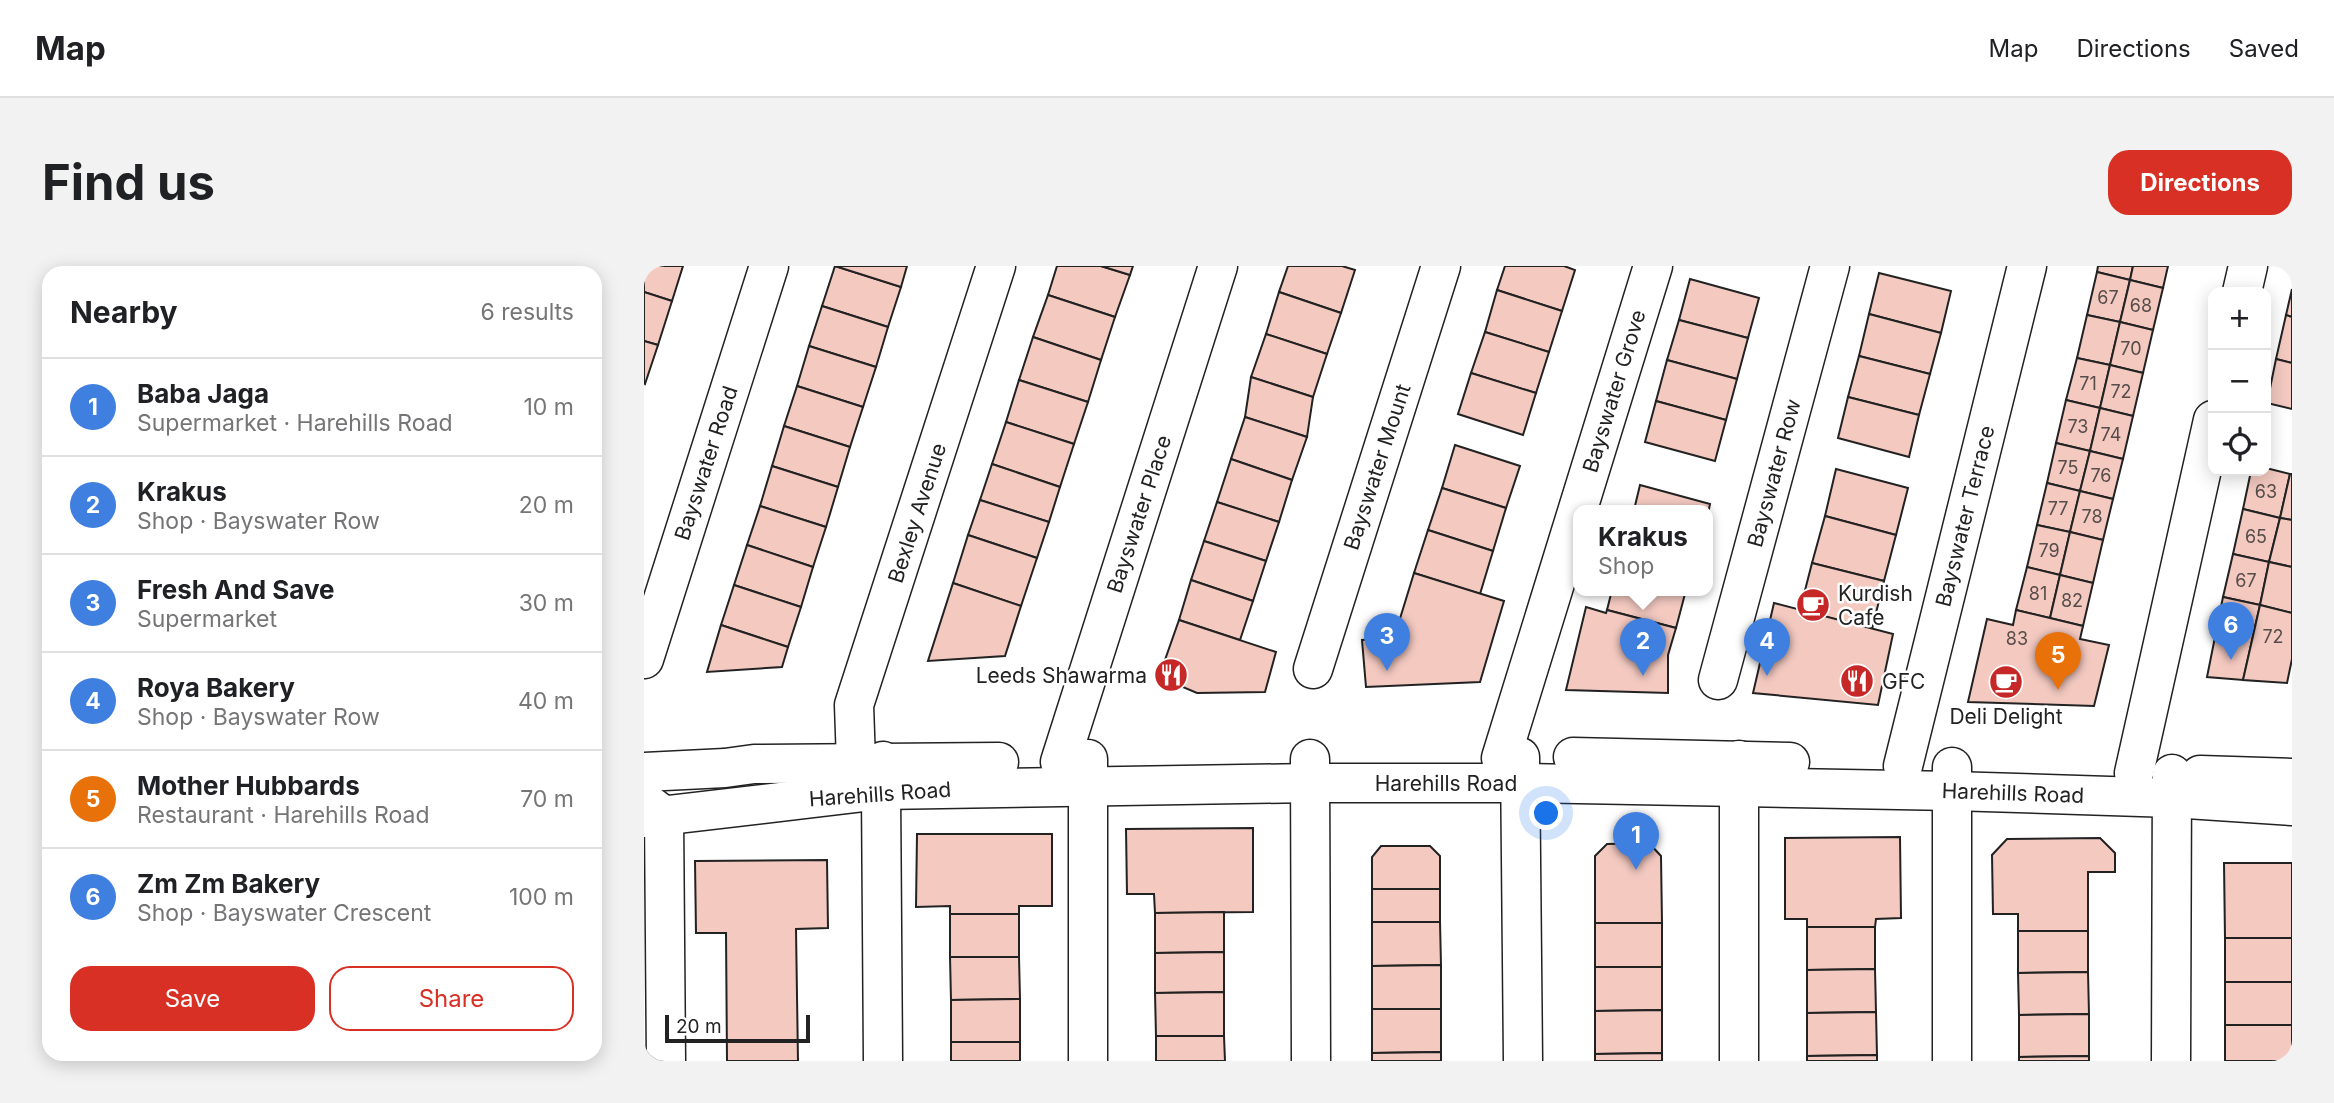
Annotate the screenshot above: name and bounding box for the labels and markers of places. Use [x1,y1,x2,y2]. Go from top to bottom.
place label: Kurdish Cafe [1838,581,1913,630]
cafe icon: Kurdish Cafe [1794,586,1832,624]
pin: 6 [2208,602,2254,660]
pin: 3 [1364,613,1410,671]
pin: 2 [1620,618,1666,676]
pin: 4 [1744,618,1790,676]
pin: 5 [2035,632,2081,690]
restaurant icon: Leeds Shawarma [1152,656,1190,694]
restaurant icon: GFC [1838,662,1876,700]
place label: Leeds Shawarma [976,663,1147,688]
cafe icon: Deli Delight [1987,663,2025,701]
place label: GFC [1882,669,1925,694]
place label: Deli Delight [1949,704,2063,729]
pin: 1 [1613,812,1659,870]

